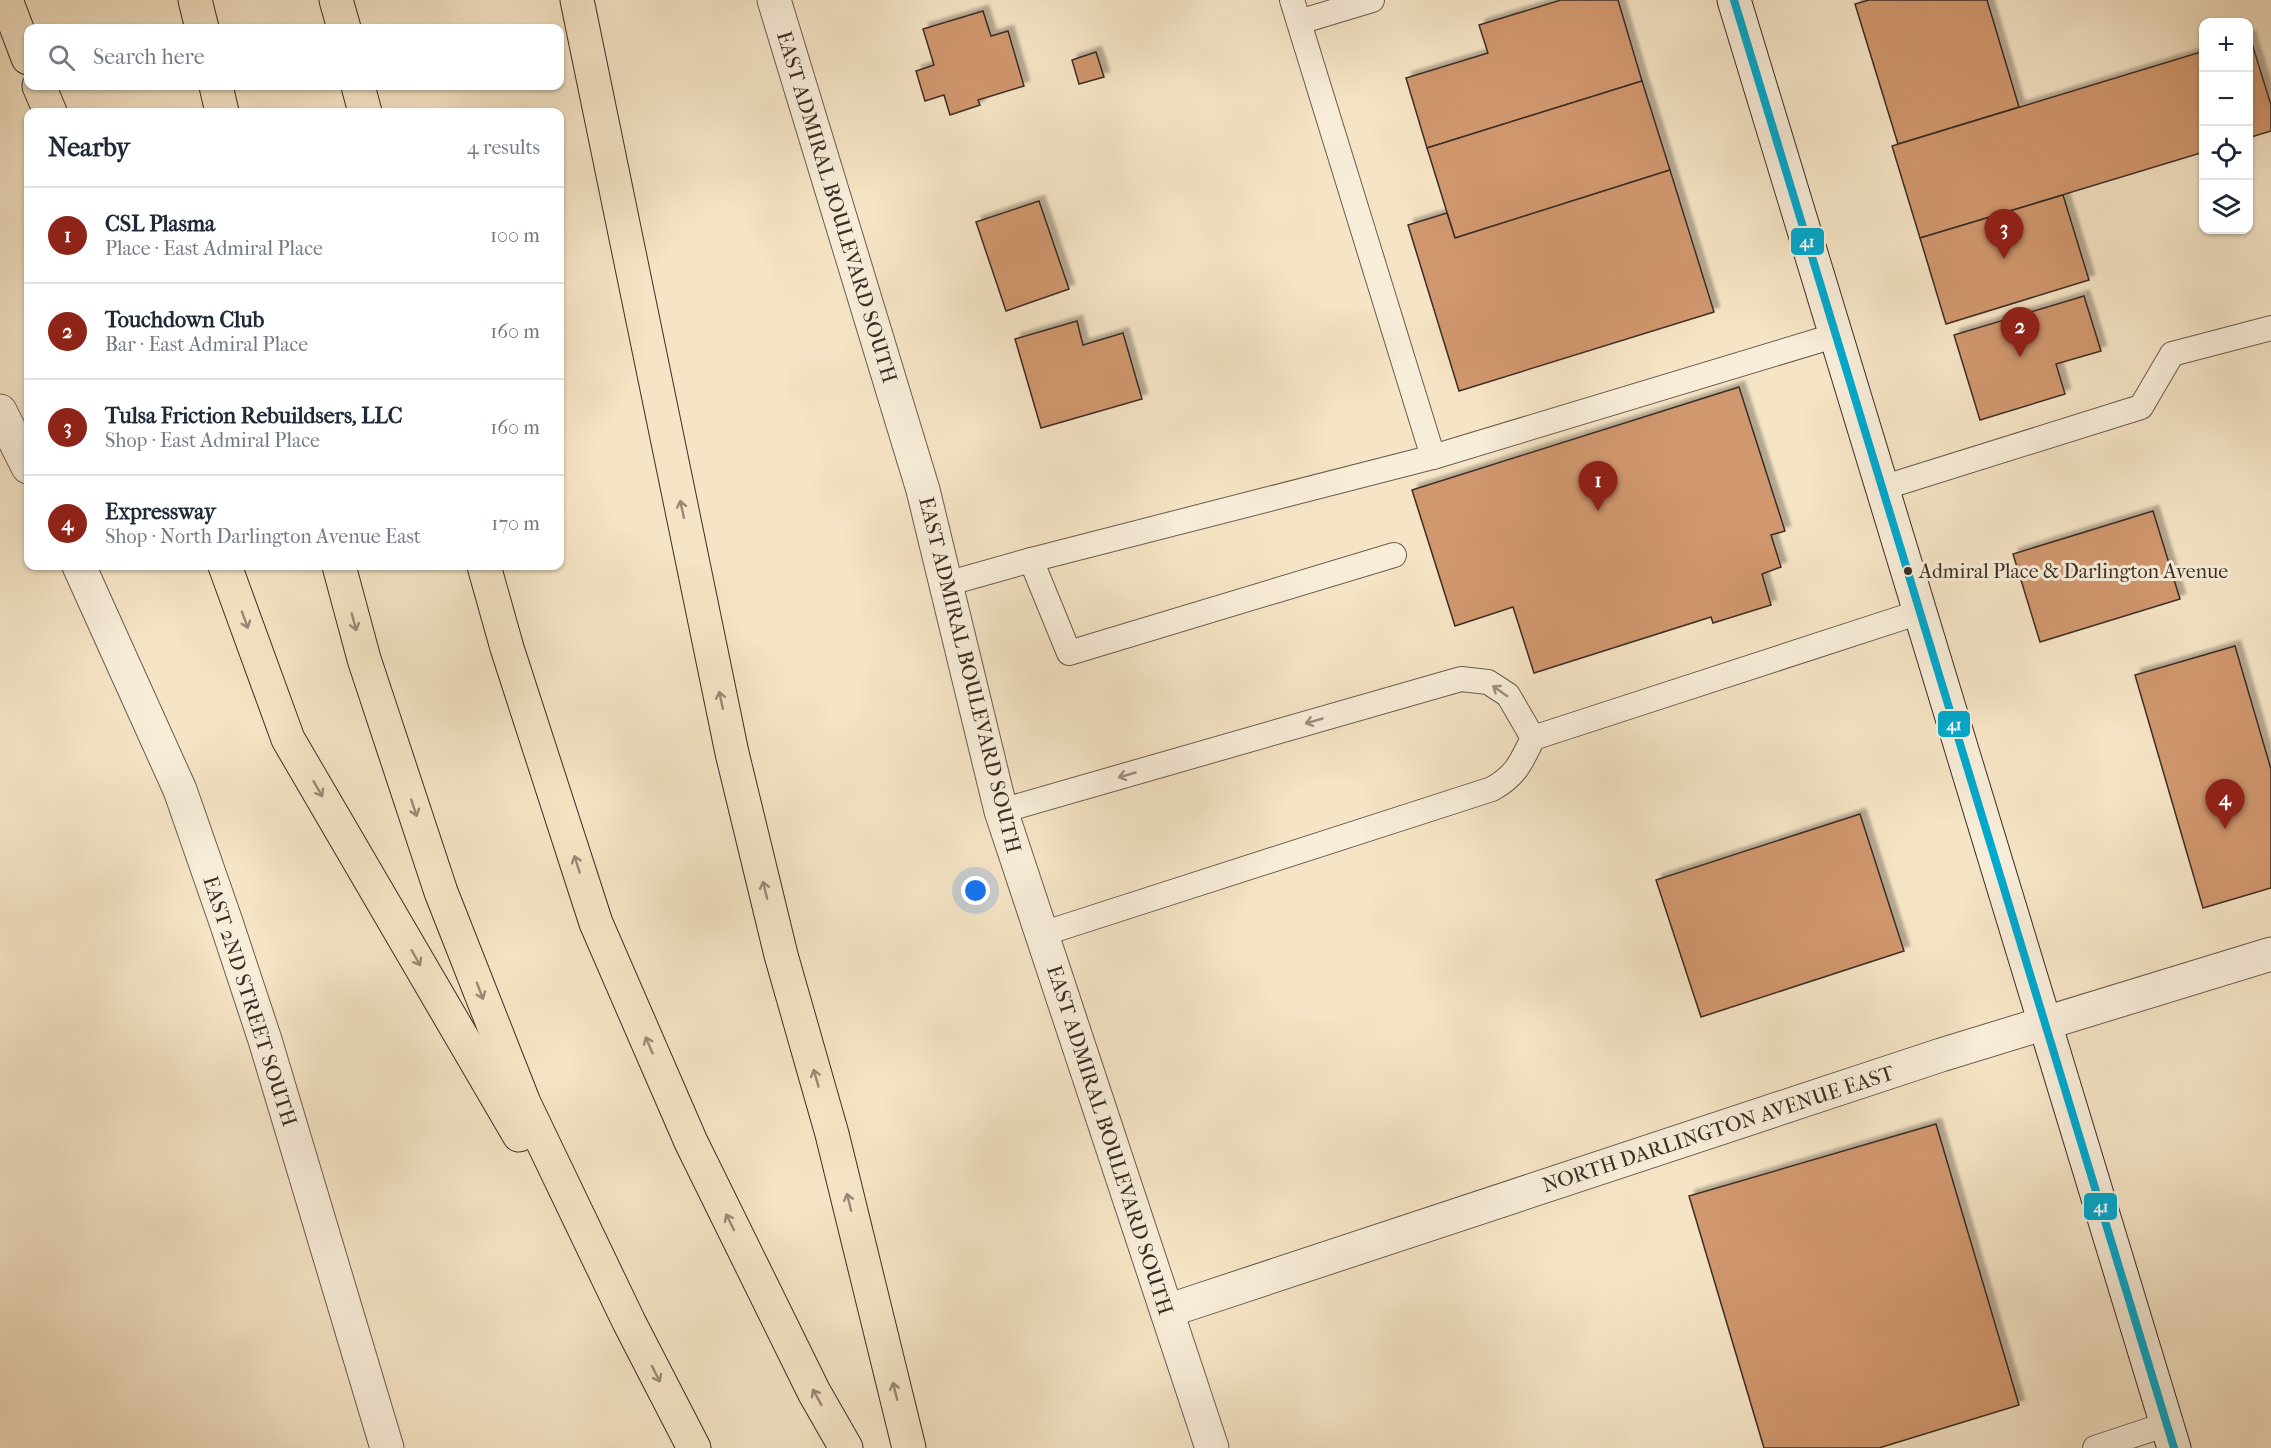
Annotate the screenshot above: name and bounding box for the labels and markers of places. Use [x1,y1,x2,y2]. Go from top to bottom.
pin: 3 [1984,210,2024,259]
pin: 2 [2000,308,2040,357]
pin: 1 [1578,462,1618,511]
place label: Admiral Place & Darlington Avenue [1918,560,2228,583]
marker: Admiral Place & Darlington Avenue [1902,565,1914,577]
pin: 4 [2206,780,2244,829]

